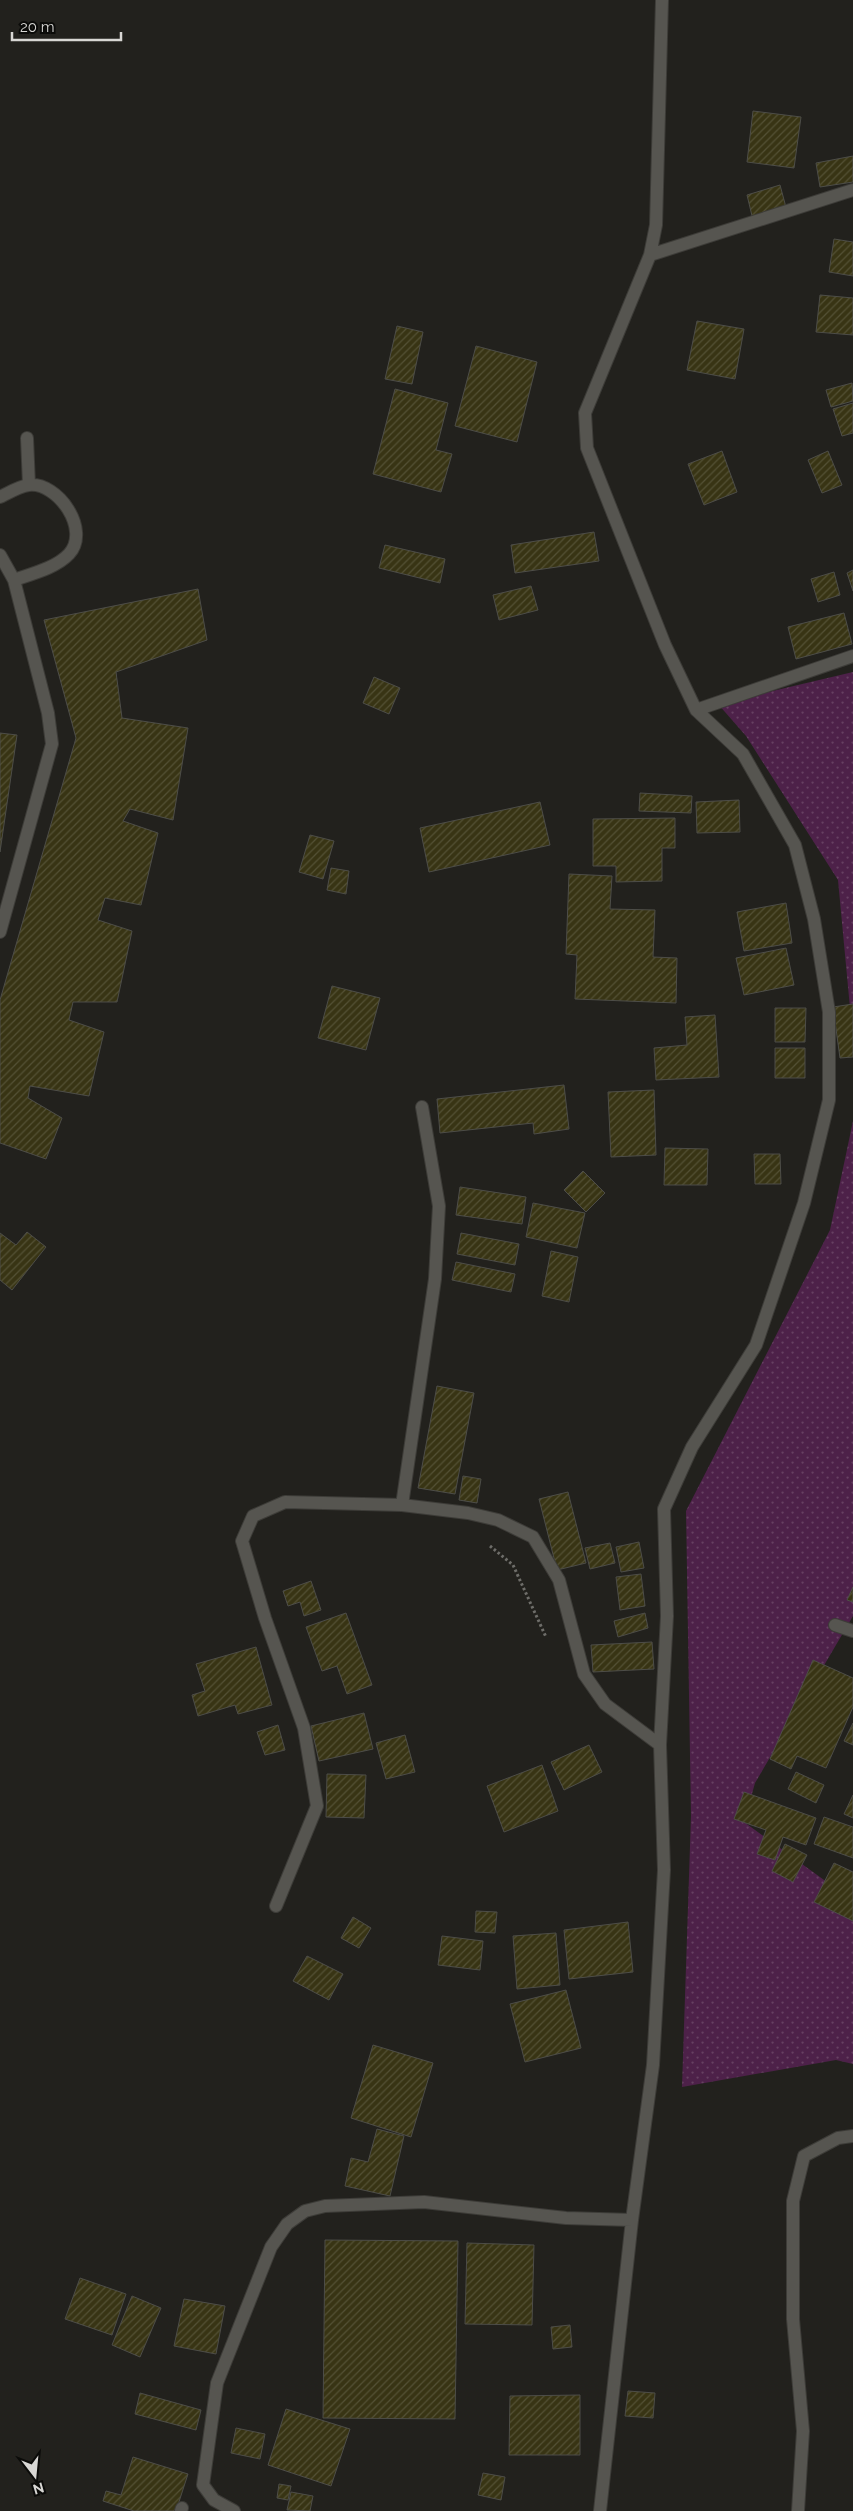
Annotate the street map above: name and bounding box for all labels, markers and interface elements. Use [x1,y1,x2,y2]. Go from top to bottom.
scale bar [12,10,121,42]
text: 20 m [20,18,55,36]
north arrow [10,2451,60,2501]
text: N [31,2479,46,2498]

